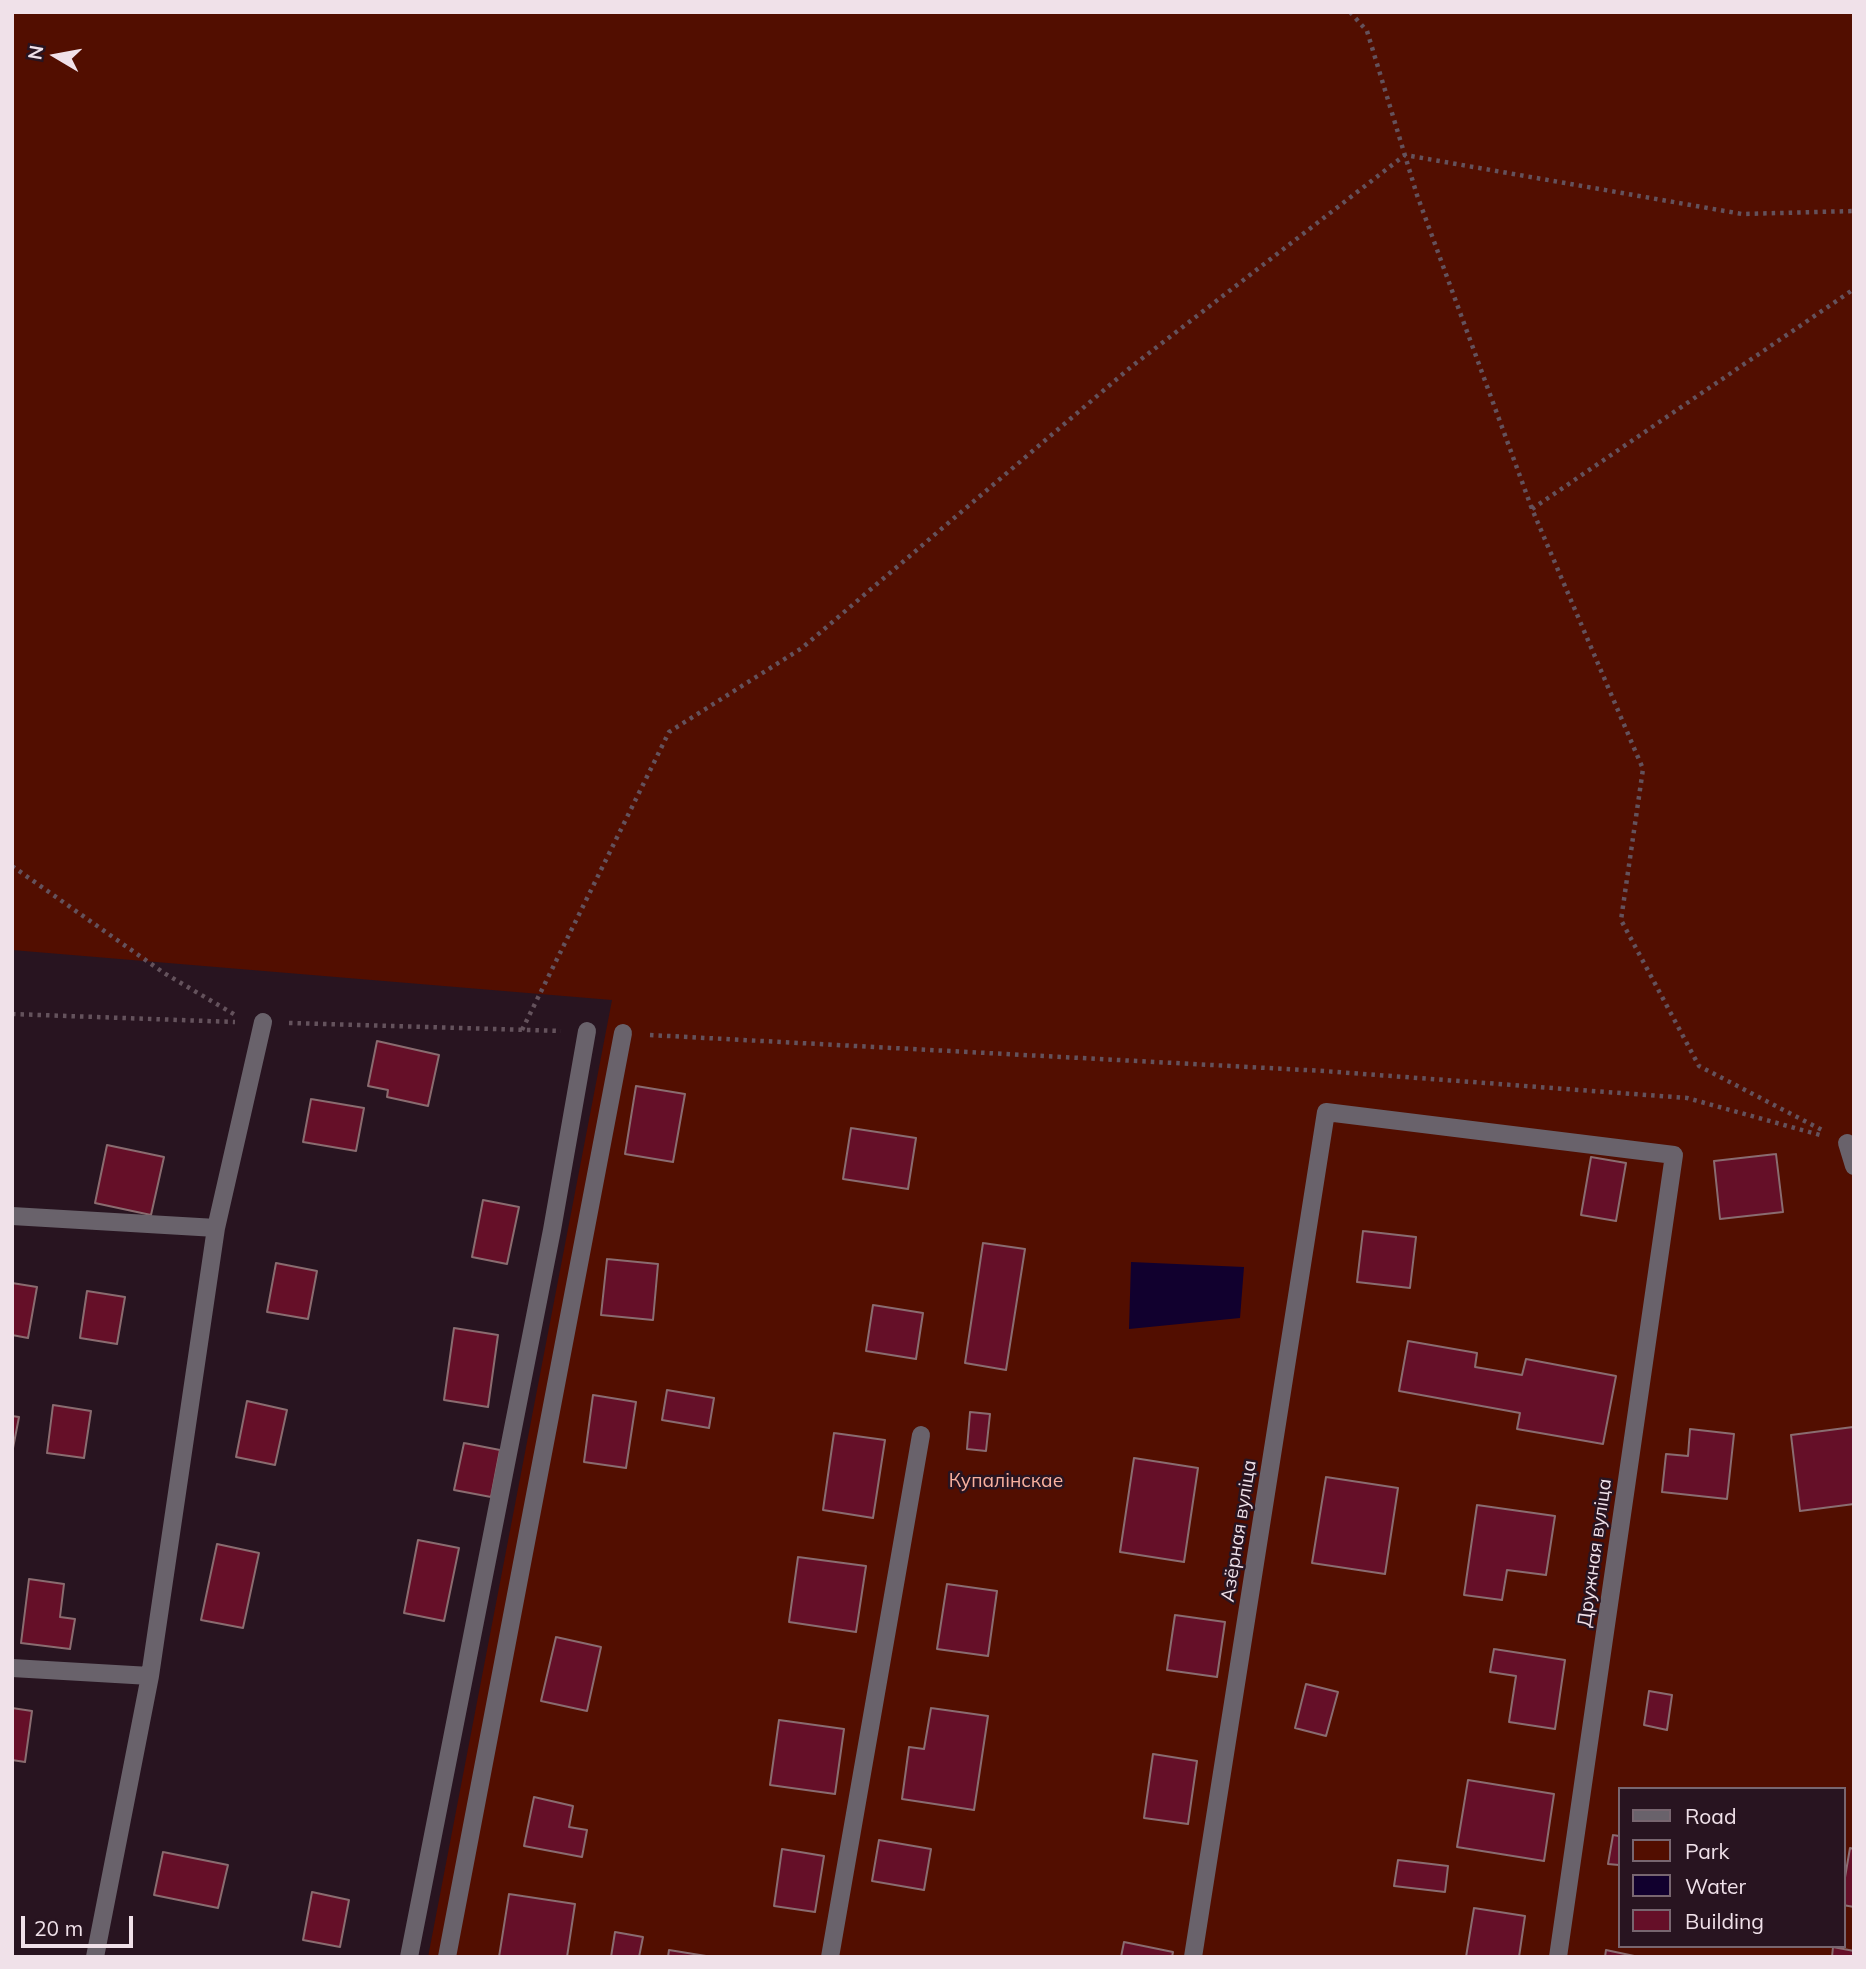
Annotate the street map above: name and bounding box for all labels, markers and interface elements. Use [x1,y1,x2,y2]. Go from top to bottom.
north arrow [21,21,91,91]
text: N [22,43,48,62]
street label: Азёрная вуліца [1217,1458,1261,1604]
park label: Купалінскае [949,1470,1063,1492]
street label: Дружная вуліца [1573,1477,1617,1629]
legend [1618,1787,1845,1948]
text: Road [1685,1803,1736,1829]
text: Park [1685,1838,1729,1864]
text: Water [1685,1873,1746,1899]
scale bar [24,1902,136,1946]
text: Building [1685,1908,1764,1934]
text: 20 m [34,1915,83,1941]

